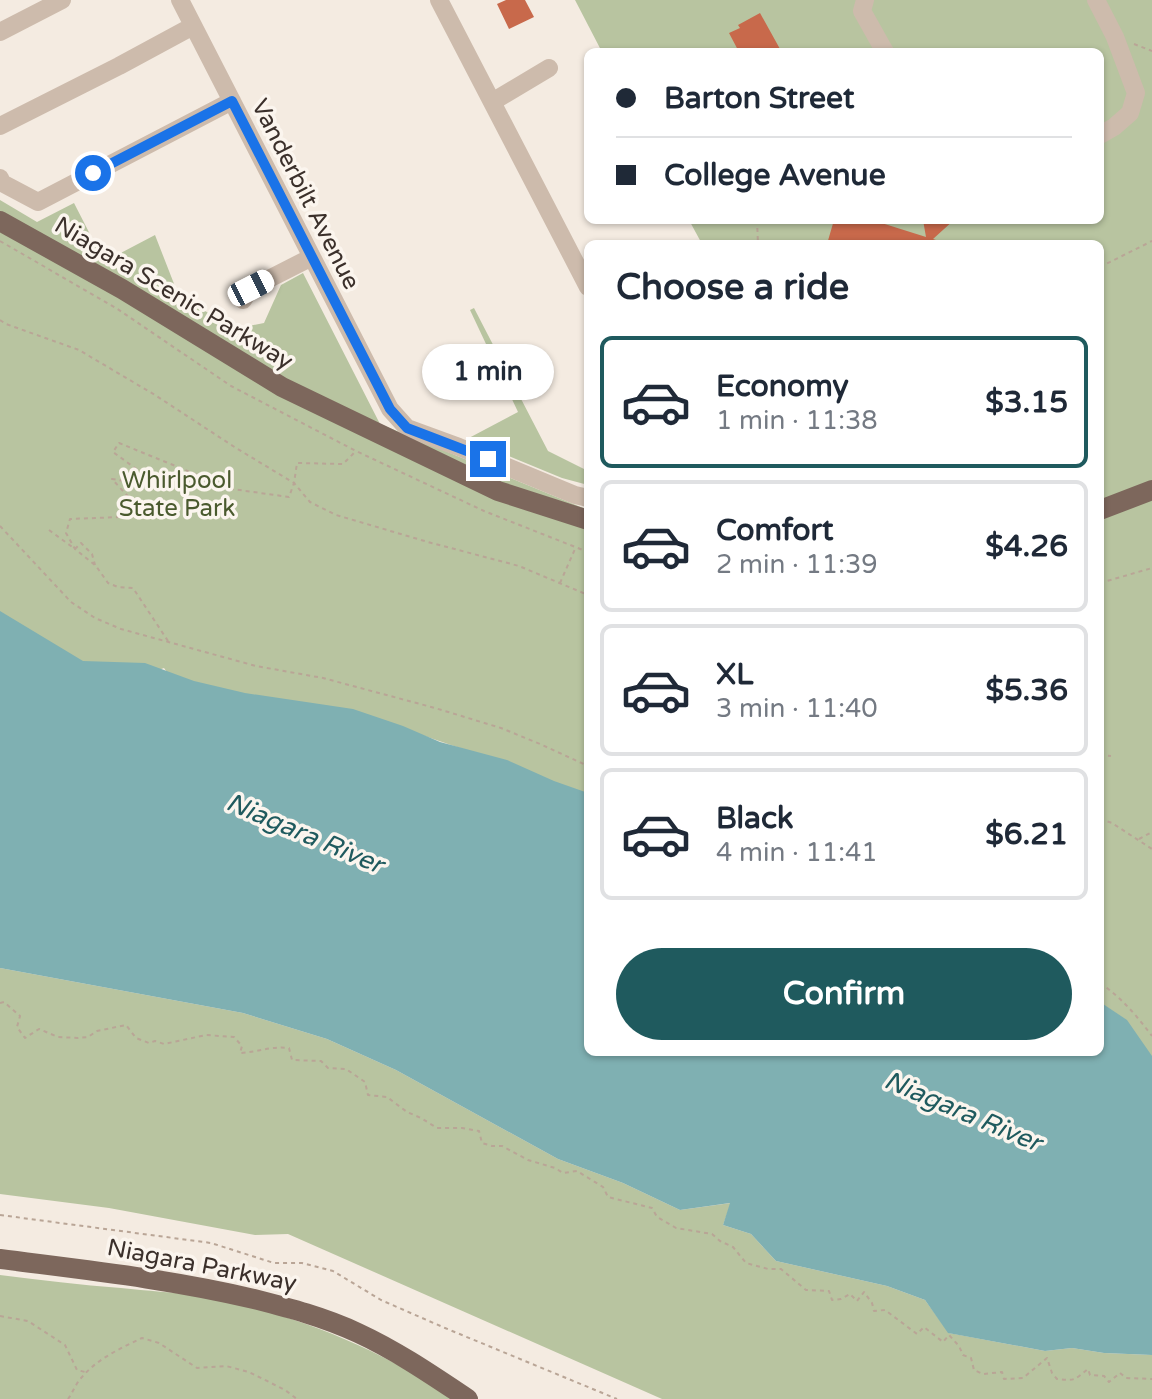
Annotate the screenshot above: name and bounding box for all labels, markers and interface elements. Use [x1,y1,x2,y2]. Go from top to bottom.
text: Barton Street [664,80,854,117]
street label: Vanderbilt Avenue [245,94,366,294]
route start [75,155,111,191]
text: College Avenue [664,157,886,194]
street label: Niagara Scenic Parkway [49,211,298,376]
car [224,266,278,310]
text: Choose a ride [616,266,849,309]
callout: 1 min [422,343,554,399]
text: 1 min [453,356,523,387]
icon: car [620,366,692,438]
text: Economy [716,368,849,405]
text: $3.15 [985,384,1068,421]
text: 1 min · 11:38 [716,405,878,436]
route end [470,441,506,477]
park label: Whirlpool State Park [119,466,235,523]
icon: car [620,510,692,582]
text: Comfort [716,512,834,549]
text: $4.26 [985,528,1068,565]
text: 2 min · 11:39 [716,549,878,580]
icon: car [620,654,692,726]
text: XL [716,656,753,693]
text: $5.36 [986,672,1068,709]
text: 3 min · 11:40 [716,693,878,724]
water label: Niagara River [222,787,391,882]
icon: car [620,798,692,870]
text: Black [716,800,793,837]
text: $6.21 [985,816,1068,853]
text: 4 min · 11:41 [716,837,878,868]
button: Confirm [616,948,1072,1040]
water label: Niagara River [880,1065,1049,1160]
street label: Niagara Parkway [105,1233,299,1298]

